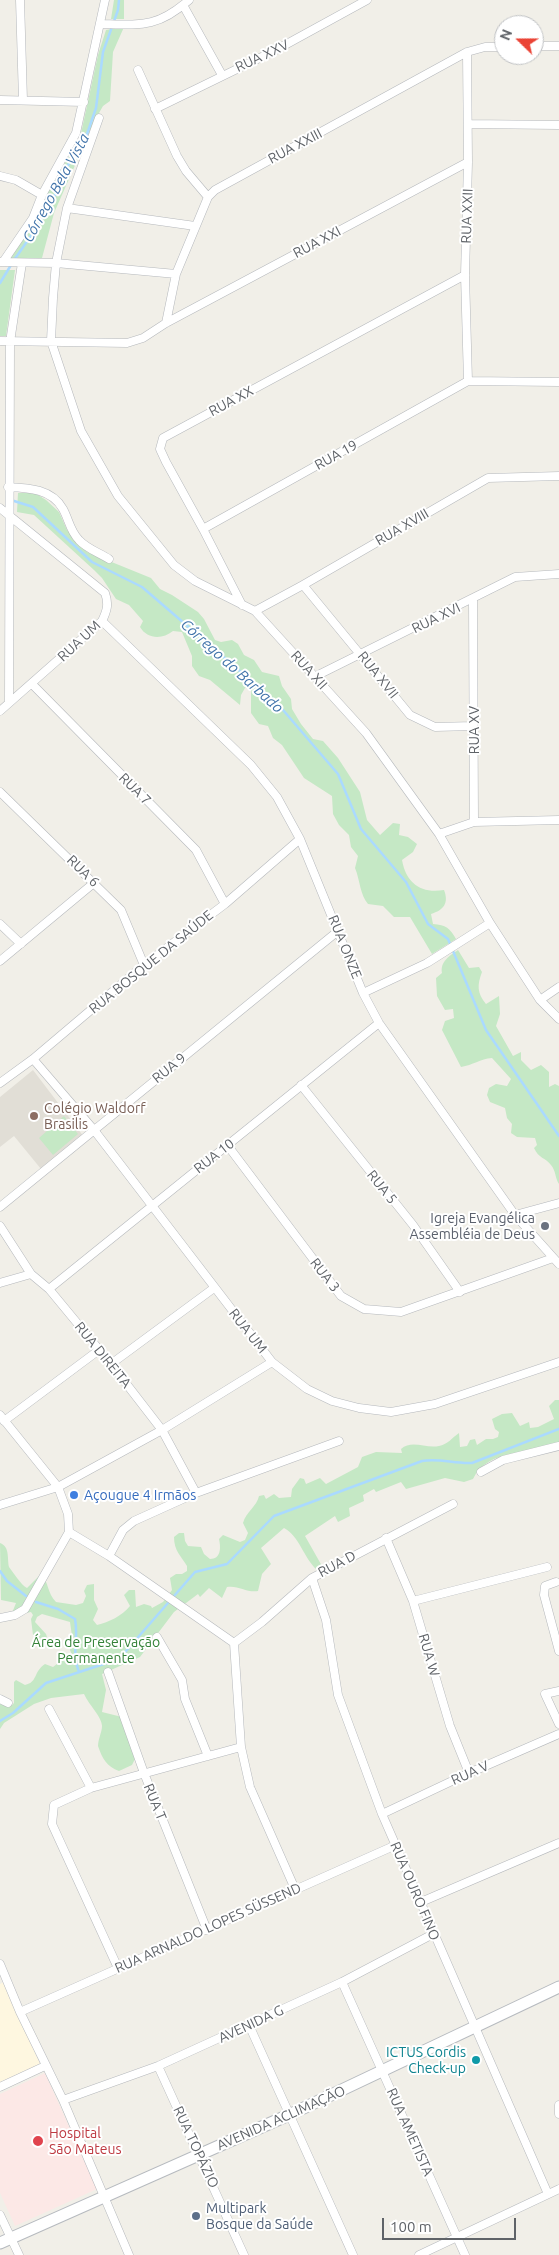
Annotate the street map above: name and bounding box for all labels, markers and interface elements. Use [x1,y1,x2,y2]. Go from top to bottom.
north arrow [494,15,544,65]
text: N [497,27,515,43]
street label: RUA XXV [233,36,291,76]
street label: RUA XXIII [265,125,325,167]
water label: Córrego Bela Vista [19,131,93,245]
street label: RUA XXII [458,188,476,244]
street label: RUA XXI [290,222,344,262]
street label: RUA XX [206,382,256,420]
street label: RUA 19 [312,436,360,474]
street label: RUA XVIII [372,505,432,549]
street label: RUA XVI [409,599,463,637]
water label: Córrego do Barbado [177,615,287,717]
street label: RUA UM [54,617,104,665]
street label: RUA XII [287,647,331,693]
street label: RUA XVII [354,648,402,702]
street label: RUA XV [466,706,482,754]
street label: RUA 7 [115,769,155,809]
street label: RUA 6 [63,852,103,890]
street label: RUA BOSQUE DA SAÚDE [86,907,216,1017]
street label: RUA ONZE [325,913,365,981]
street label: RUA 9 [149,1049,189,1087]
place label: Colégio Waldorf Brasilis [44,1100,146,1132]
marker: Colégio Waldorf Brasilis [28,1110,40,1122]
street label: RUA 10 [191,1135,237,1177]
street label: RUA 5 [363,1167,401,1207]
place label: Igreja Evangélica Assembléia de Deus [410,1210,535,1242]
marker: Igreja Evangélica Assembléia de Deus [539,1220,551,1232]
street label: RUA 3 [307,1255,343,1295]
street label: RUA UM [225,1305,271,1357]
street label: RUA DIREITA [71,1319,135,1391]
place label: Açougue 4 Irmãos [84,1487,196,1503]
marker: Açougue 4 Irmãos [68,1489,80,1501]
street label: RUA D [315,1547,359,1581]
street label: RUA W [415,1632,443,1678]
park label: Área de Preservação Permanente [32,1634,160,1666]
street label: RUA V [449,1757,491,1789]
street label: RUA T [140,1781,170,1823]
street label: RUA OURO FINO [387,1839,443,1943]
street label: RUA ARNALDO LOPES SÜSSEND [112,1879,304,1977]
street label: AVENIDA G [216,2002,286,2046]
place label: ICTUS Cordis Check-up [386,2044,466,2076]
marker: ICTUS Cordis Check-up [470,2054,482,2066]
street label: AVENIDA ACLIMAÇÃO [214,2082,348,2154]
street label: RUA AMETISTA [383,2085,437,2179]
street label: RUA TOPÁZIO [170,2103,222,2191]
place label: Hospital São Mateus [49,2125,122,2158]
marker: Hospital São Mateus [31,2134,45,2148]
place label: Multipark Bosque da Saúde [206,2200,313,2232]
scale bar [384,2208,518,2240]
marker: Multipark Bosque da Saúde [190,2210,202,2222]
text: 100 m [390,2218,432,2235]

